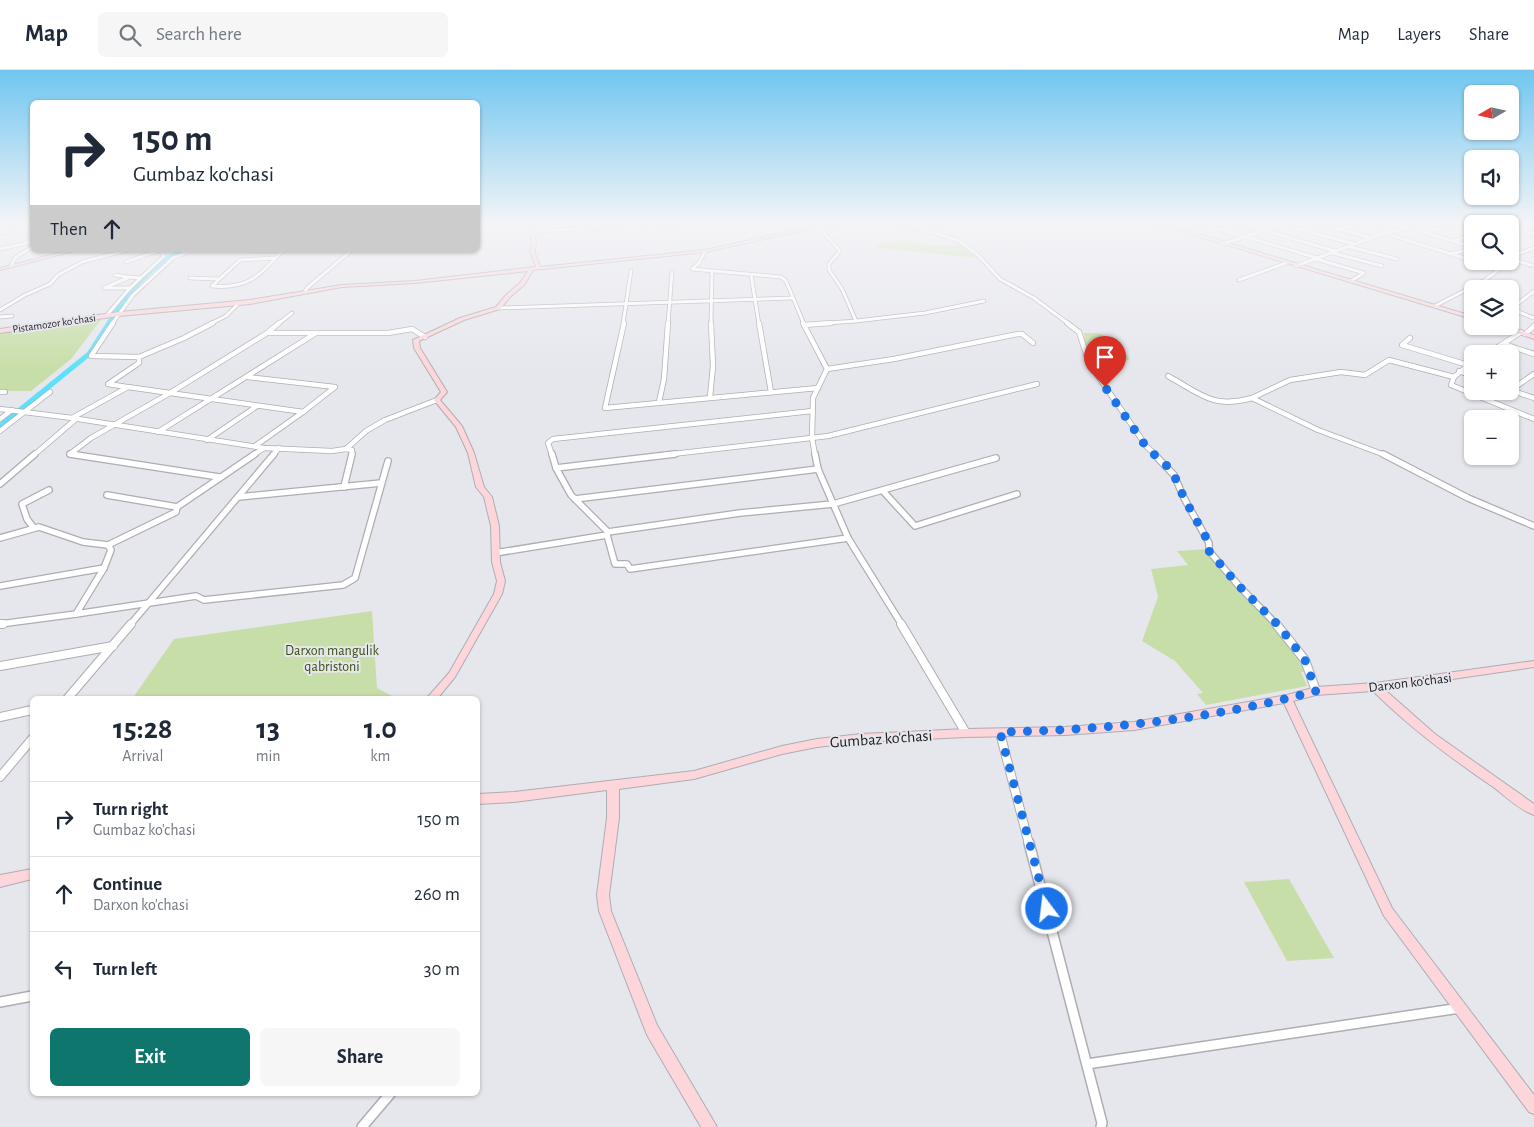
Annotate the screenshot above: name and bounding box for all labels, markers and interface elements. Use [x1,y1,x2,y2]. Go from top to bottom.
search box [98,12,448,57]
icon: search [116,21,144,49]
text: Map [25,22,68,46]
text: Search here [156,25,242,44]
text: Map [1338,26,1369,44]
text: Layers [1397,26,1441,44]
text: Share [1469,26,1509,44]
north arrow [1464,85,1519,140]
map controls [1464,85,1519,465]
icon: right [50,120,115,185]
text: 150 m [133,122,213,157]
button: sound [1464,150,1519,205]
text: Gumbaz ko'chasi [133,163,274,185]
icon: ahead [98,215,126,243]
button: search [1464,215,1519,270]
text: Then [50,220,88,239]
button: layers [1464,280,1519,335]
street label: Pistamozor koʻchasi [12,312,96,335]
pin [1084,336,1126,387]
icon: arrive [1091,343,1119,371]
button: + [1464,345,1519,400]
button: − [1464,410,1519,465]
park label: Darxon mangulik qabristoni [285,644,380,674]
street label: Darxon ko'chasi [1368,671,1453,695]
text: 15:28 [113,714,173,744]
text: 13 [256,714,280,744]
text: 1.0 [364,714,397,744]
street label: Gumbaz ko'chasi [829,727,933,751]
text: Arrival [122,748,163,764]
text: min [256,748,281,764]
text: km [370,748,390,764]
text: Turn right [93,800,168,819]
icon: right [50,805,78,833]
text: 150 m [417,810,460,829]
text: Gumbaz ko'chasi [93,822,196,838]
text: Continue [93,875,162,894]
icon: ahead [50,880,78,908]
position arrow [1020,882,1072,934]
text: 260 m [414,885,460,904]
text: Darxon ko'chasi [93,897,189,913]
icon: left [50,955,78,983]
text: Turn left [93,960,157,979]
text: 30 m [424,960,460,979]
button: Exit [50,1028,250,1086]
button: Share [260,1028,460,1086]

